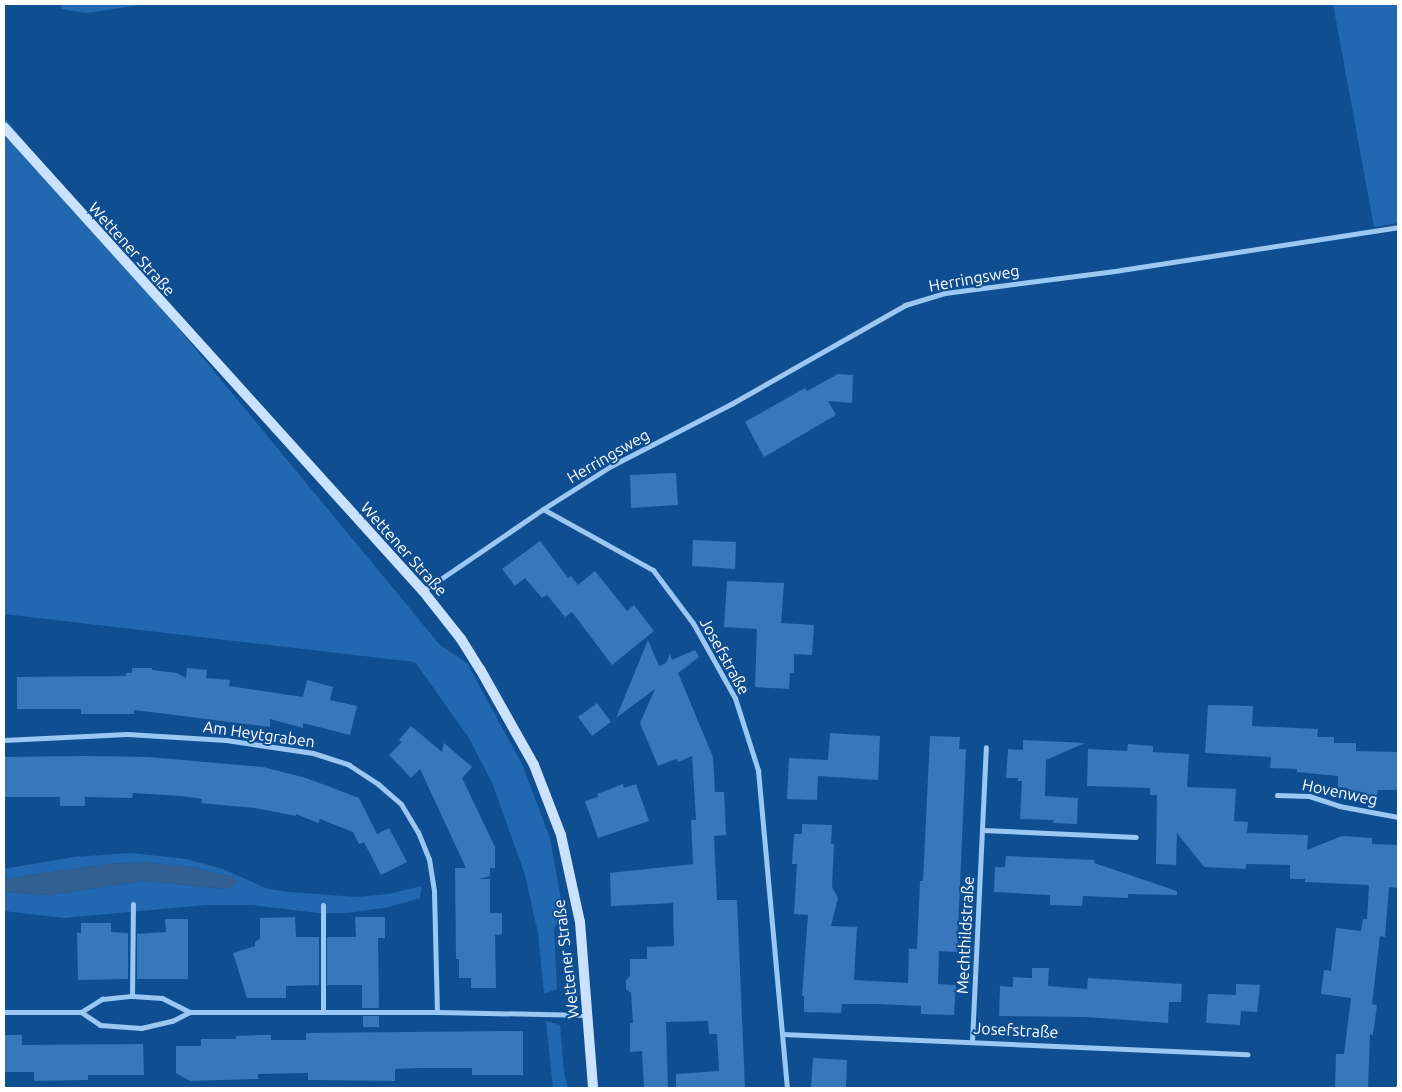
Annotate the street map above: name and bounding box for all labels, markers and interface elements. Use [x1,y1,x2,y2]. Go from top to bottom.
street label: Wettener Straße [85,198,179,300]
street label: Herringsweg [927,261,1021,295]
street label: Herringsweg [563,425,653,487]
street label: Wettener Straße [357,498,451,600]
street label: Josefstraße [696,614,754,698]
street label: Am Heytgraben [202,717,316,751]
street label: Hovenweg [1301,775,1379,809]
street label: Mechthildstraße [952,875,978,995]
street label: Wettener Straße [549,898,583,1020]
street label: Josefstraße [973,1018,1059,1042]

